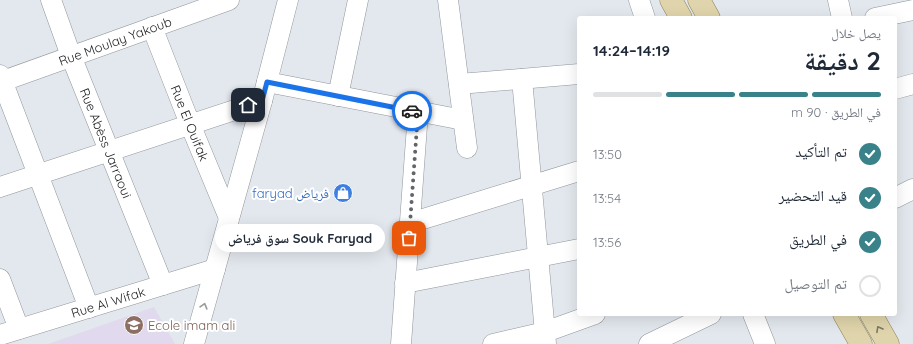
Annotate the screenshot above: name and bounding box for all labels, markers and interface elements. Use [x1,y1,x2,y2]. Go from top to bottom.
street label: Rue Moulay Yakoub [56,13,174,69]
text: يصل خلال [831,25,881,41]
text: 14:19–14:24 [593,41,670,60]
text: 2 دقيقة [804,44,881,77]
street label: Rue El Ouifak [168,83,213,163]
street label: Rue Abèss Jarraoui [77,86,135,200]
pin [231,88,265,122]
courier [392,91,432,131]
icon: home [237,94,259,116]
icon: car [401,100,423,122]
text: في الطريق · 90 m [791,104,881,120]
text: تم التأكيد [795,142,847,161]
icon: check [859,143,881,165]
text: 13:50 [593,146,622,162]
shop icon: faryad فرياض [332,182,354,204]
place label: faryad فرياض [252,185,329,202]
text: قيد التحضير [779,186,847,205]
icon: check [859,187,881,209]
text: 13:54 [593,190,621,206]
pin [392,221,426,255]
callout: Souk Faryad سوق فرياض [215,224,385,252]
icon: bag [398,227,420,249]
text: Souk Faryad سوق فرياض [228,230,372,246]
text: في الطريق [789,230,847,249]
icon: check [859,231,881,253]
text: 13:56 [593,234,621,250]
text: تم التوصيل [785,274,847,293]
street label: Rue Al Wifak [69,283,147,321]
one-way arrow [199,303,208,310]
school or university icon: Ecole imam ali [123,314,145,336]
place label: Ecole imam ali [148,317,235,333]
one-way arrow [877,326,884,333]

